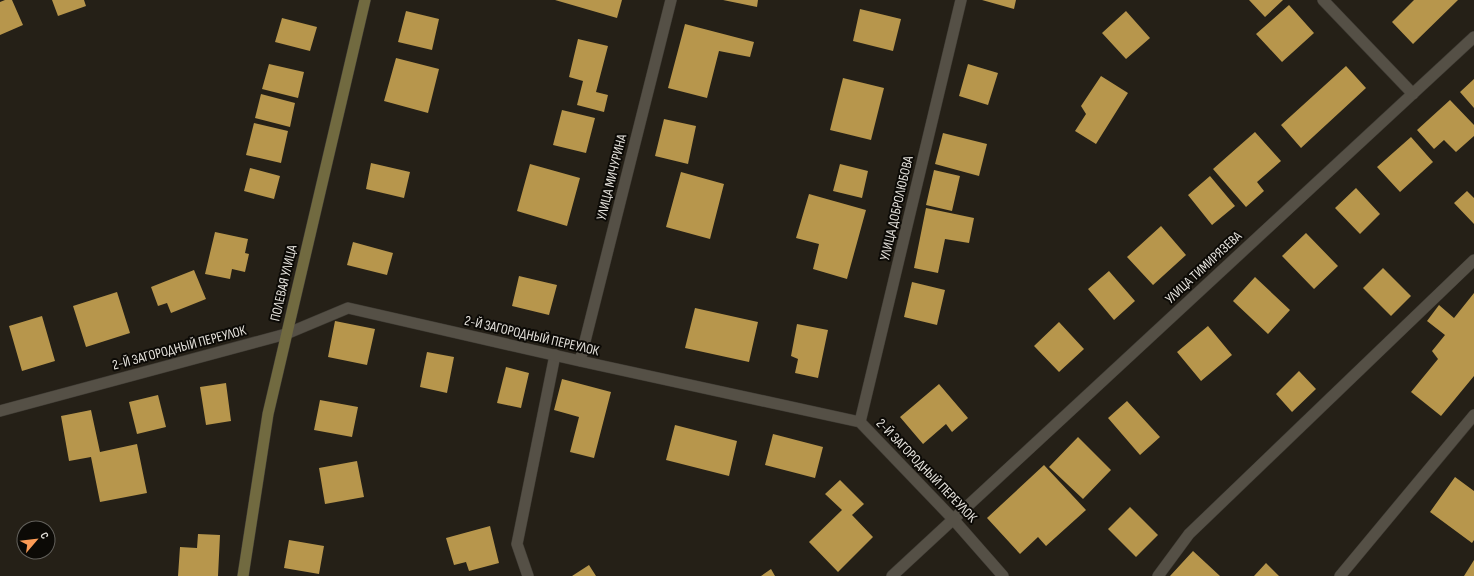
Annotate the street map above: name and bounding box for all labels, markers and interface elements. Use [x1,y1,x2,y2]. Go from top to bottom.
street label: УЛИЦА МИЧУРИНА [593,131,631,222]
street label: УЛИЦА ДОБРОЛЮБОВА [876,153,917,262]
street label: УЛИЦА ТИМИРЯЗЕВА [1162,227,1246,307]
street label: ПОЛЕВАЯ УЛИЦА [266,242,301,323]
street label: 2-Й ЗАГОРОДНЫЙ ПЕРЕУЛОК [463,312,602,359]
street label: 2-Й ЗАГОРОДНЫЙ ПЕРЕУЛОК [110,321,249,374]
street label: 2-Й ЗАГОРОДНЫЙ ПЕРЕУЛОК [873,415,981,526]
north arrow [16,520,56,560]
text: С [37,530,52,541]

